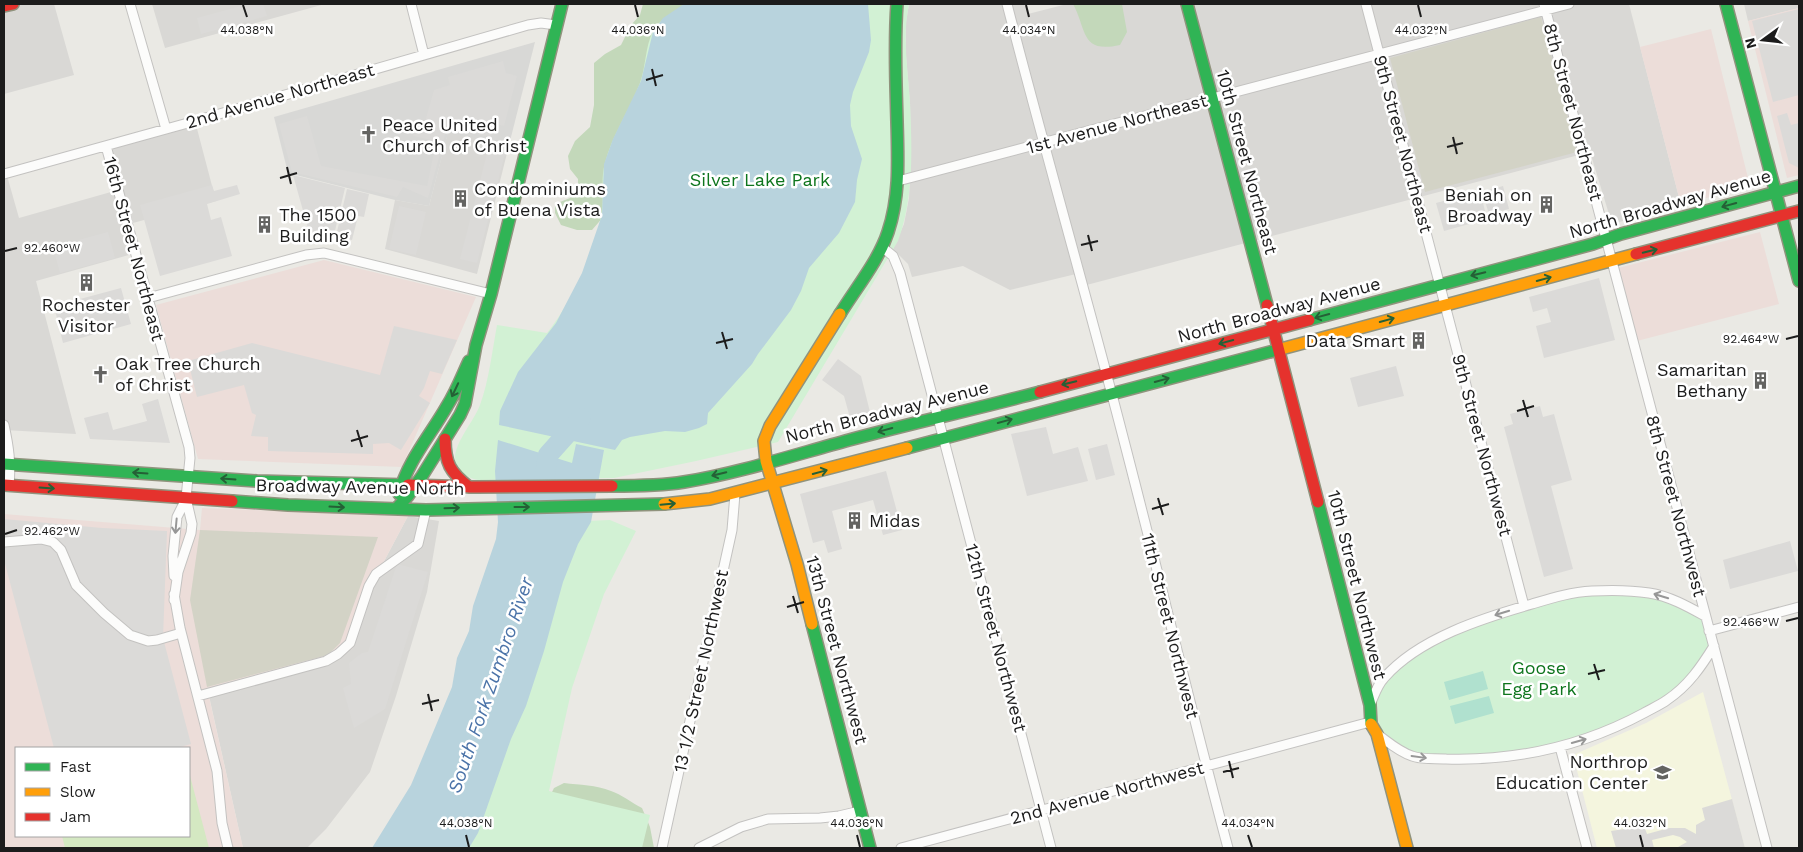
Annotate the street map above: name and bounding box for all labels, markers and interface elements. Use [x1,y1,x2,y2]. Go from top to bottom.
north arrow [1738,15,1788,65]
street label: 8th Street Northeast [1540,21,1607,204]
text: 44.038°N [220,23,274,37]
text: 44.036°N [611,23,665,37]
text: 44.034°N [1002,23,1056,37]
text: 44.032°N [1395,23,1447,37]
text: N [1741,36,1760,50]
street label: 9th Street Northeast [1370,53,1437,236]
street label: 2nd Avenue Northeast [183,58,377,133]
street label: 10th Street Northeast [1213,67,1282,257]
street label: 1st Avenue Northeast [1024,89,1210,158]
place label: Peace United Church of Christ [382,114,527,156]
church icon: Peace United Church of Christ [358,125,378,145]
street label: 16th Street Northeast [100,154,169,344]
street label: North Broadway Avenue [1567,165,1773,242]
park label: Silver Lake Park [690,169,830,190]
place label: Condominiums of Buena Vista [474,178,606,220]
place label: Beniah on Broadway [1445,184,1533,226]
building icon: Condominiums of Buena Vista [450,189,470,209]
building icon: Beniah on Broadway [1536,195,1556,215]
one-way arrow [1721,201,1737,210]
place label: The 1500 Building [279,204,357,246]
building icon: The 1500 Building [255,215,275,235]
text: 92.460°W [24,241,81,255]
one-way arrow [1642,246,1658,255]
one-way arrow [1471,270,1487,279]
building icon: Rochester Visitor [76,272,96,292]
street label: North Broadway Avenue [1175,272,1383,347]
one-way arrow [1535,274,1551,283]
place label: Rochester Visitor [42,294,130,336]
one-way arrow [1314,312,1330,322]
one-way arrow [1378,315,1394,325]
place label: Data Smart [1306,330,1405,351]
building icon: Data Smart [1409,331,1429,351]
text: 92.464°W [1723,332,1780,346]
one-way arrow [1219,337,1235,347]
street label: 9th Street Northwest [1448,352,1517,539]
place label: Oak Tree Church of Christ [115,353,261,395]
place label: Samaritan Bethany [1657,359,1748,401]
church icon: Oak Tree Church of Christ [91,364,111,384]
building icon: Samaritan Bethany [1751,370,1771,390]
one-way arrow [1153,375,1169,384]
street label: North Broadway Avenue [783,376,991,447]
one-way arrow [1062,379,1078,388]
one-way arrow [450,382,460,397]
street label: 8th Street Northwest [1642,413,1711,600]
one-way arrow [996,416,1012,426]
one-way arrow [877,426,893,436]
one-way arrow [812,466,828,476]
one-way arrow [132,468,148,478]
one-way arrow [712,470,728,479]
one-way arrow [220,474,236,483]
street label: Broadway Avenue North [255,474,465,499]
one-way arrow [38,484,54,493]
street label: 10th Street Northwest [1324,488,1391,682]
one-way arrow [660,500,676,509]
one-way arrow [514,502,530,512]
one-way arrow [328,503,344,512]
one-way arrow [444,504,460,513]
place label: Midas [869,510,920,531]
building icon: Midas [845,511,865,531]
one-way arrow [171,518,181,534]
text: 92.462°W [24,524,81,538]
street label: 11th Street Northwest [1137,531,1204,721]
street label: 12th Street Northwest [961,541,1032,735]
street label: 13th Street Northwest [802,553,873,747]
street label: 13 1/2 Street Northwest [669,567,732,774]
water label: South Fork Zumbro River [443,574,538,796]
one-way arrow [1653,591,1669,601]
one-way arrow [1494,609,1510,619]
text: 92.466°W [1723,615,1780,629]
park label: Goose Egg Park [1501,657,1577,699]
one-way arrow [1571,736,1587,746]
legend [15,747,190,837]
place label: Northrop Education Center [1495,751,1648,793]
one-way arrow [1410,752,1426,762]
street label: 2nd Avenue Northwest [1008,756,1206,828]
text: Fast [60,758,92,776]
school or university icon: Northrop Education Center [1652,762,1672,782]
text: Slow [60,783,96,801]
text: Jam [60,808,91,826]
text: 44.038°N [439,816,493,830]
text: 44.036°N [830,816,884,830]
text: 44.034°N [1221,816,1275,830]
text: 44.032°N [1614,816,1666,830]

